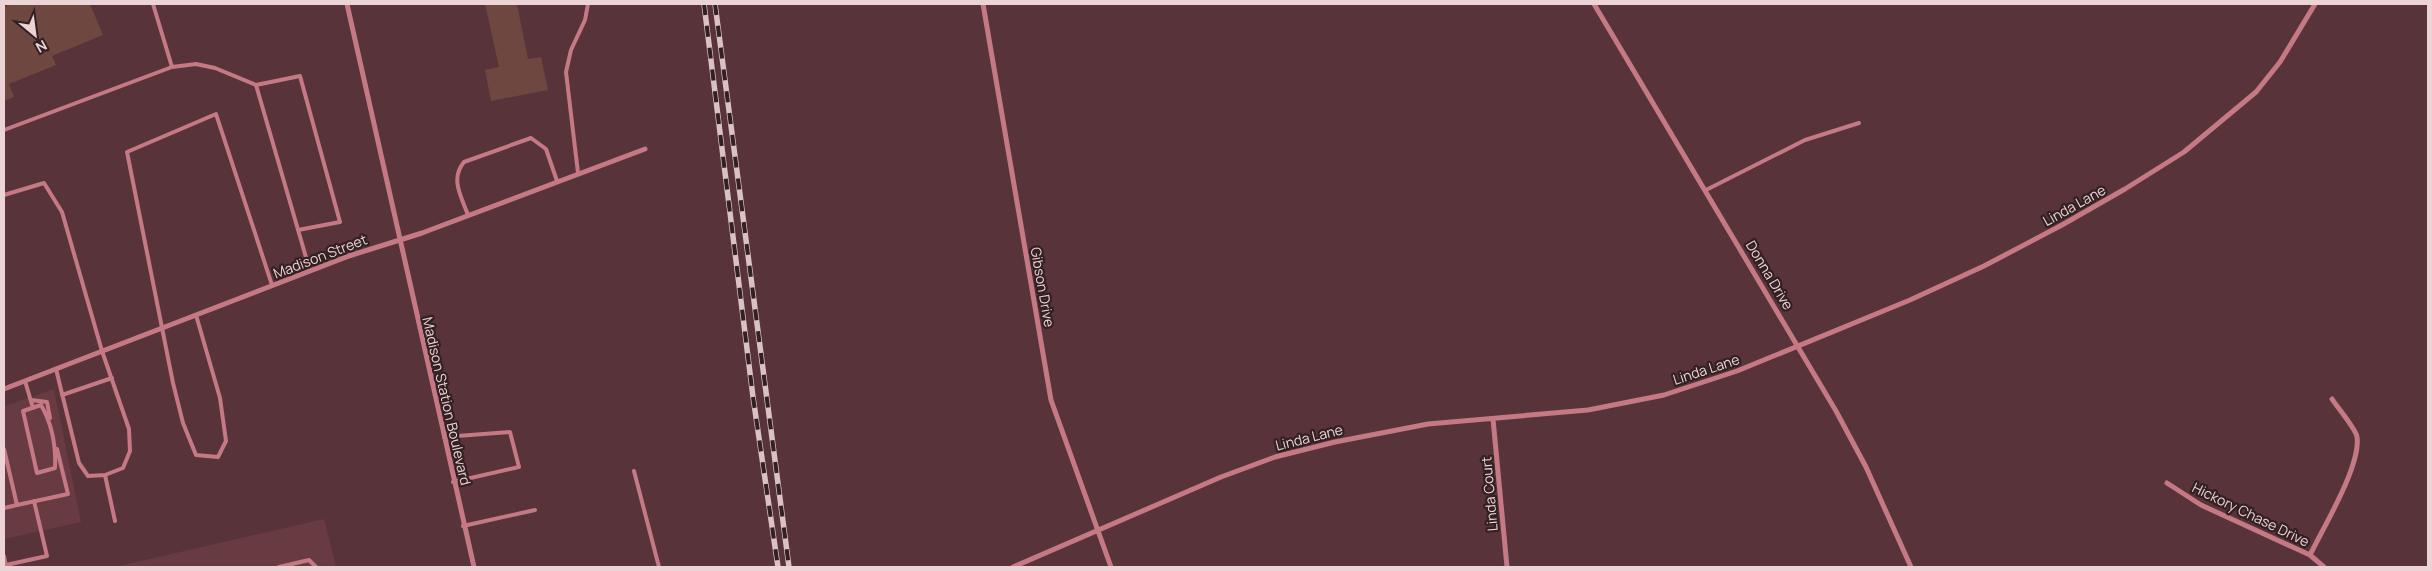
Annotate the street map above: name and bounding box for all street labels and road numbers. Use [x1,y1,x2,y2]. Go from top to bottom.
street label: Linda Lane [2039,180,2109,230]
street label: Madison Street [270,229,370,283]
street label: Donna Drive [1742,237,1798,313]
street label: Gibson Drive [1027,246,1059,328]
street label: Madison Station Boulevard [418,315,476,487]
street label: Linda Lane [1670,349,1742,389]
street label: Linda Lane [1273,419,1345,455]
street label: Linda Court [1476,456,1502,532]
street label: Hickory Chase Drive [2189,477,2313,551]

